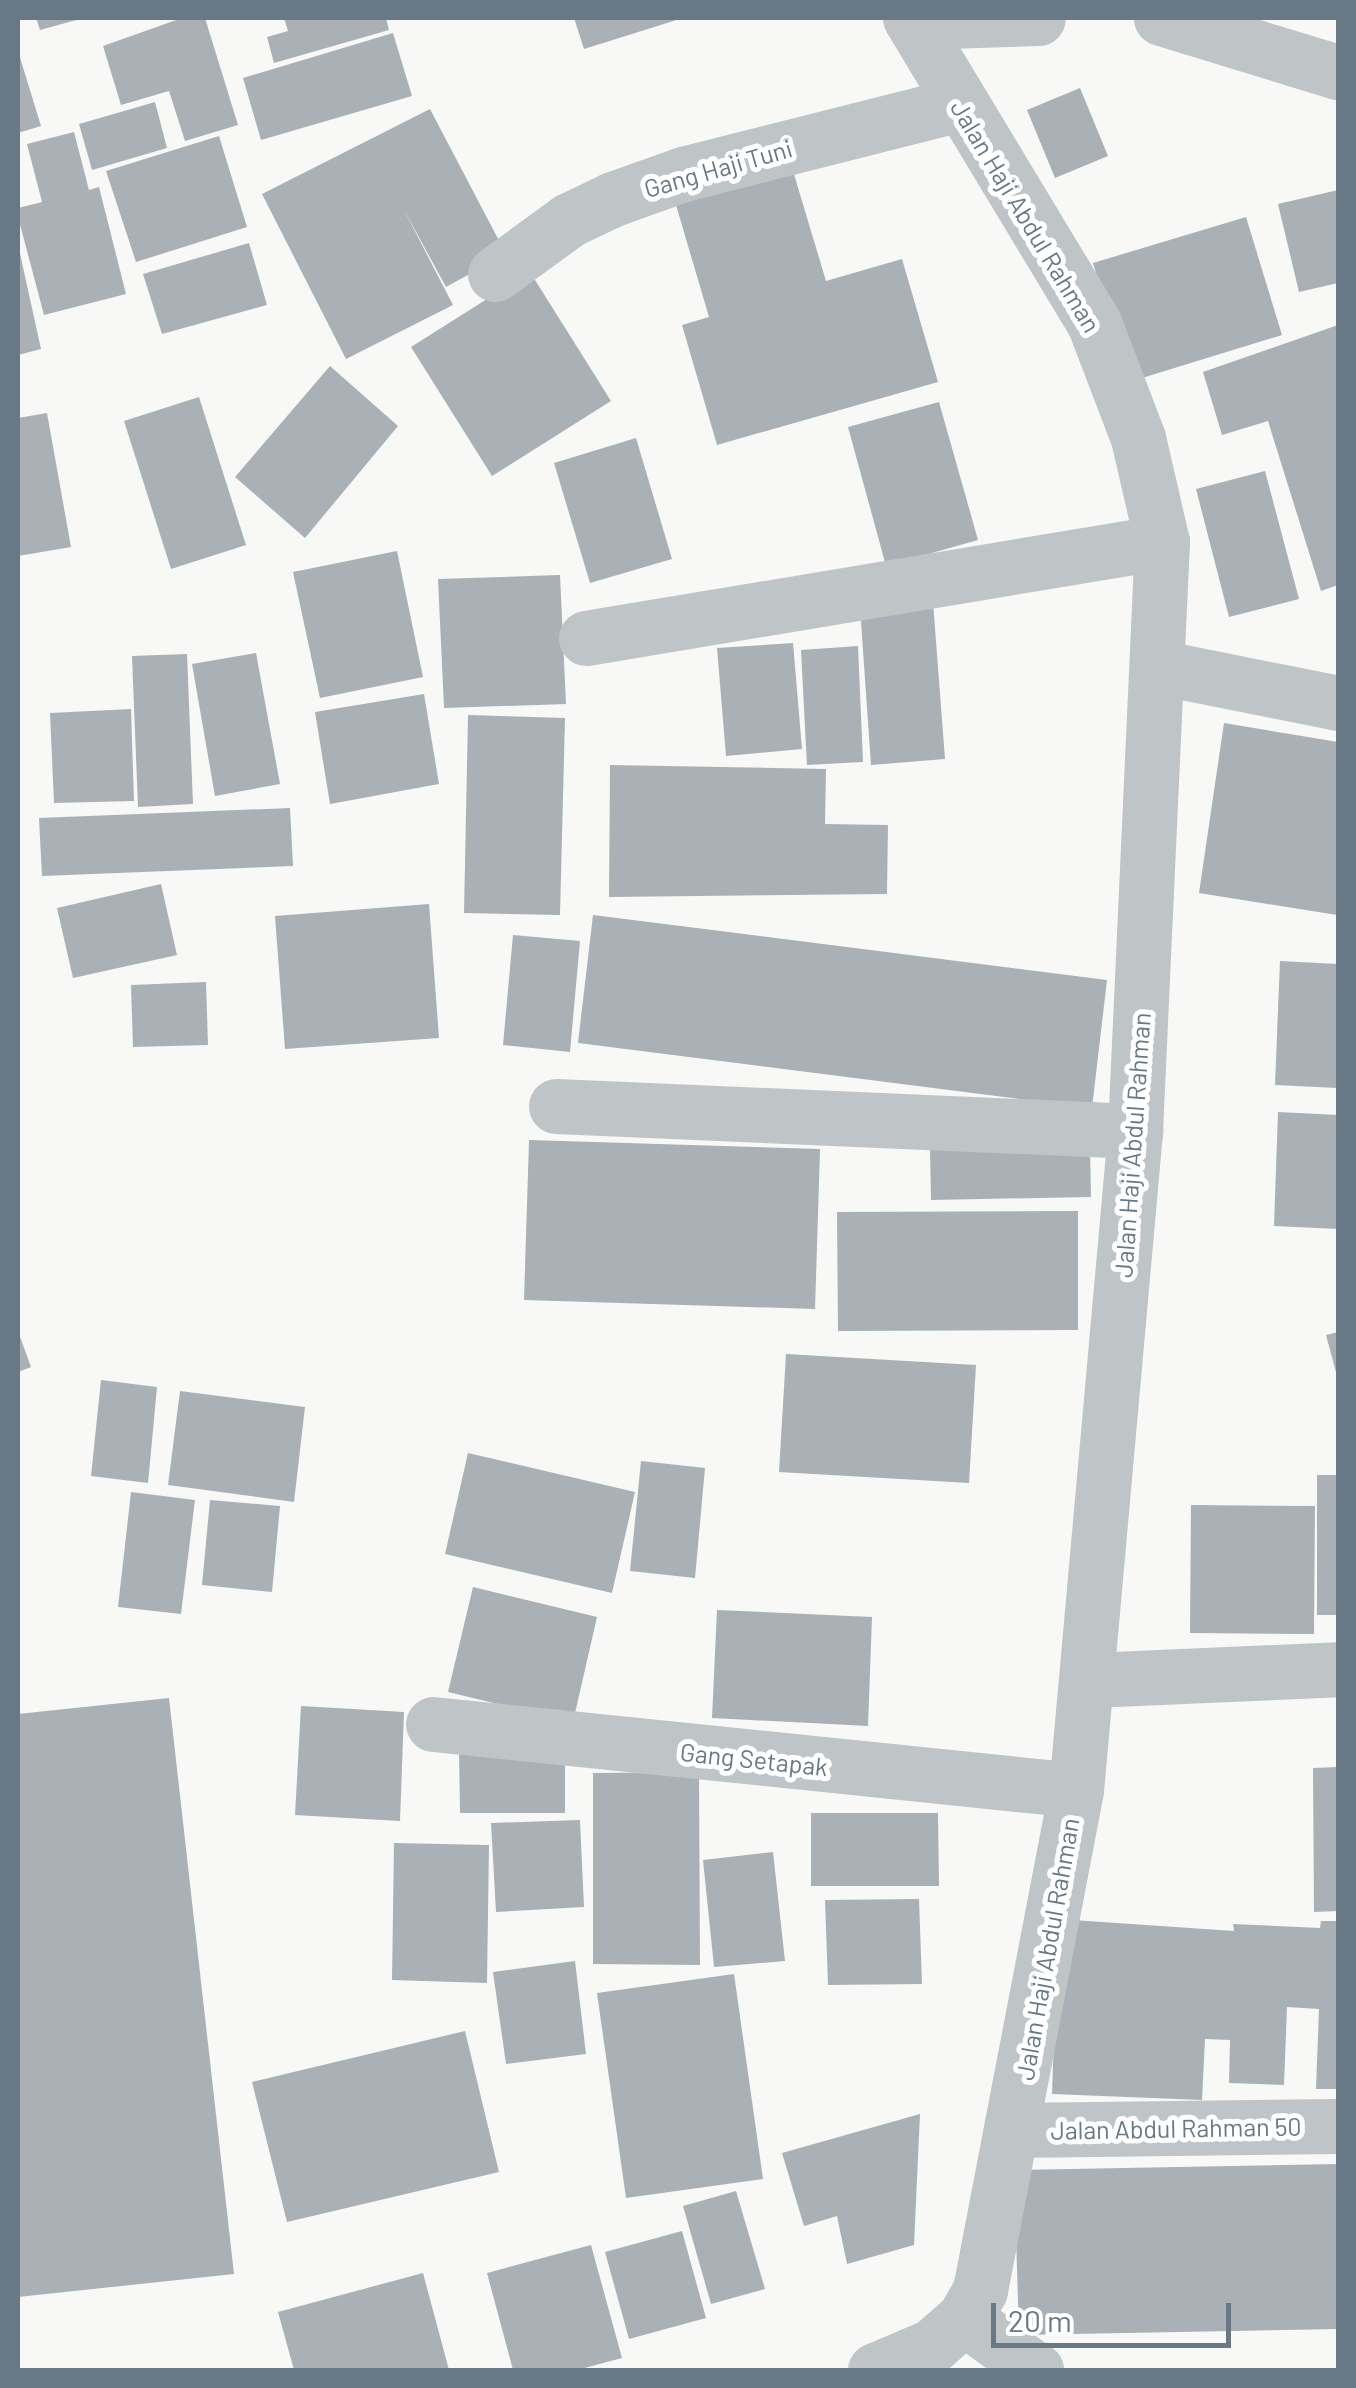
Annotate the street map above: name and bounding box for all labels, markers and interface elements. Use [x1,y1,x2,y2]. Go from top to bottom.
street label: Jalan Haji Abdul Rahman [945,94,1107,338]
street label: Gang Haji Tuni [640,133,796,203]
street label: Jalan Haji Abdul Rahman [1108,1011,1156,1279]
street label: Gang Setapak [679,1736,829,1782]
street label: Jalan Haji Abdul Rahman [1009,1816,1085,2082]
street label: Jalan Abdul Rahman 50 [1050,2111,1302,2145]
scale bar [996,2283,1236,2345]
text: 20 m [1008,2302,1072,2338]

